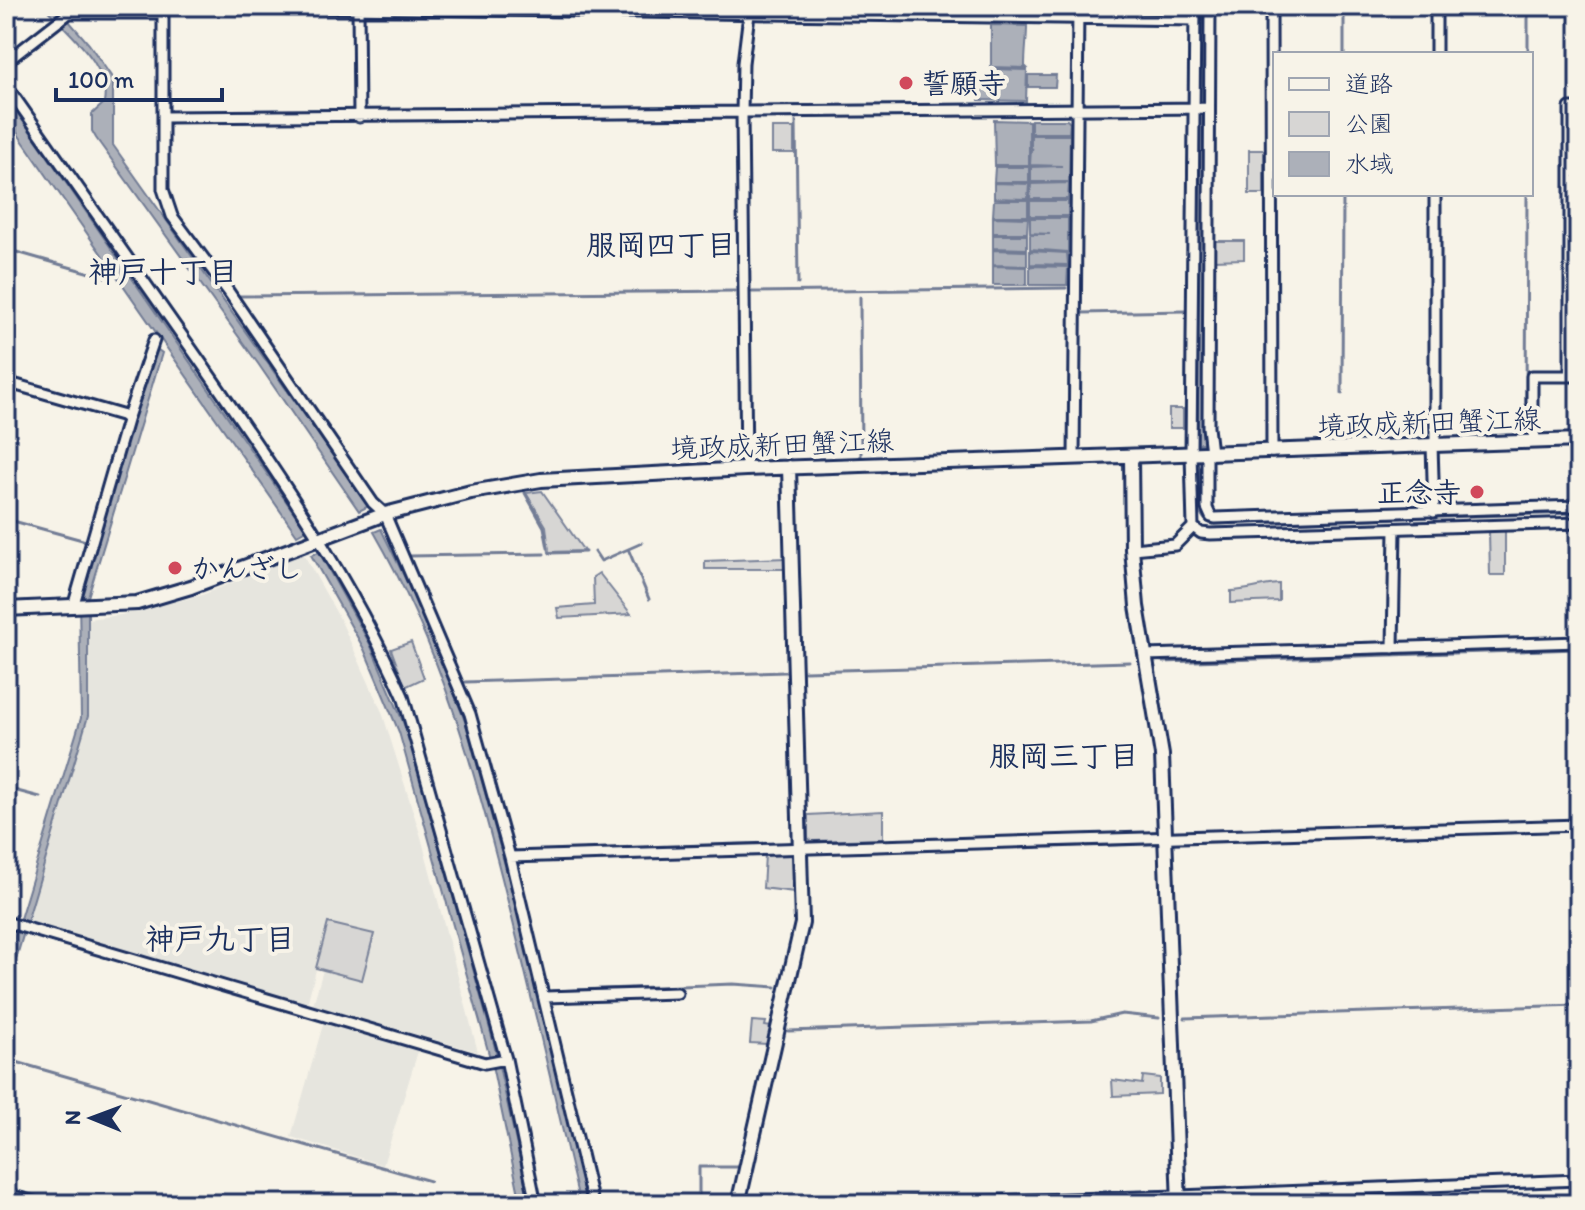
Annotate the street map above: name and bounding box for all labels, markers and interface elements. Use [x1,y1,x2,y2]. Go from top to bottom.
scale bar [56,52,222,102]
legend [1273,52,1533,196]
text: 100 m [68,65,134,94]
place label: 誓願寺 [922,66,1006,100]
text: 道路 [1345,69,1393,98]
marker: 誓願寺 [897,74,915,92]
text: 公園 [1345,109,1393,138]
text: 水域 [1345,149,1393,178]
district label: 服岡四丁目 [586,226,736,263]
district label: 神戸十丁目 [88,253,238,290]
street label: 境政成新田蟹江線 [1316,401,1542,443]
street label: 境政成新田蟹江線 [669,423,895,465]
place label: 正念寺 [1377,475,1461,509]
marker: 正念寺 [1468,483,1486,501]
place label: かんざし [191,551,302,585]
marker: かんざし [166,559,184,577]
district label: 服岡三丁目 [989,737,1139,774]
district label: 神戸九丁目 [145,920,295,957]
north arrow [52,1078,132,1158]
text: N [59,1110,86,1125]

